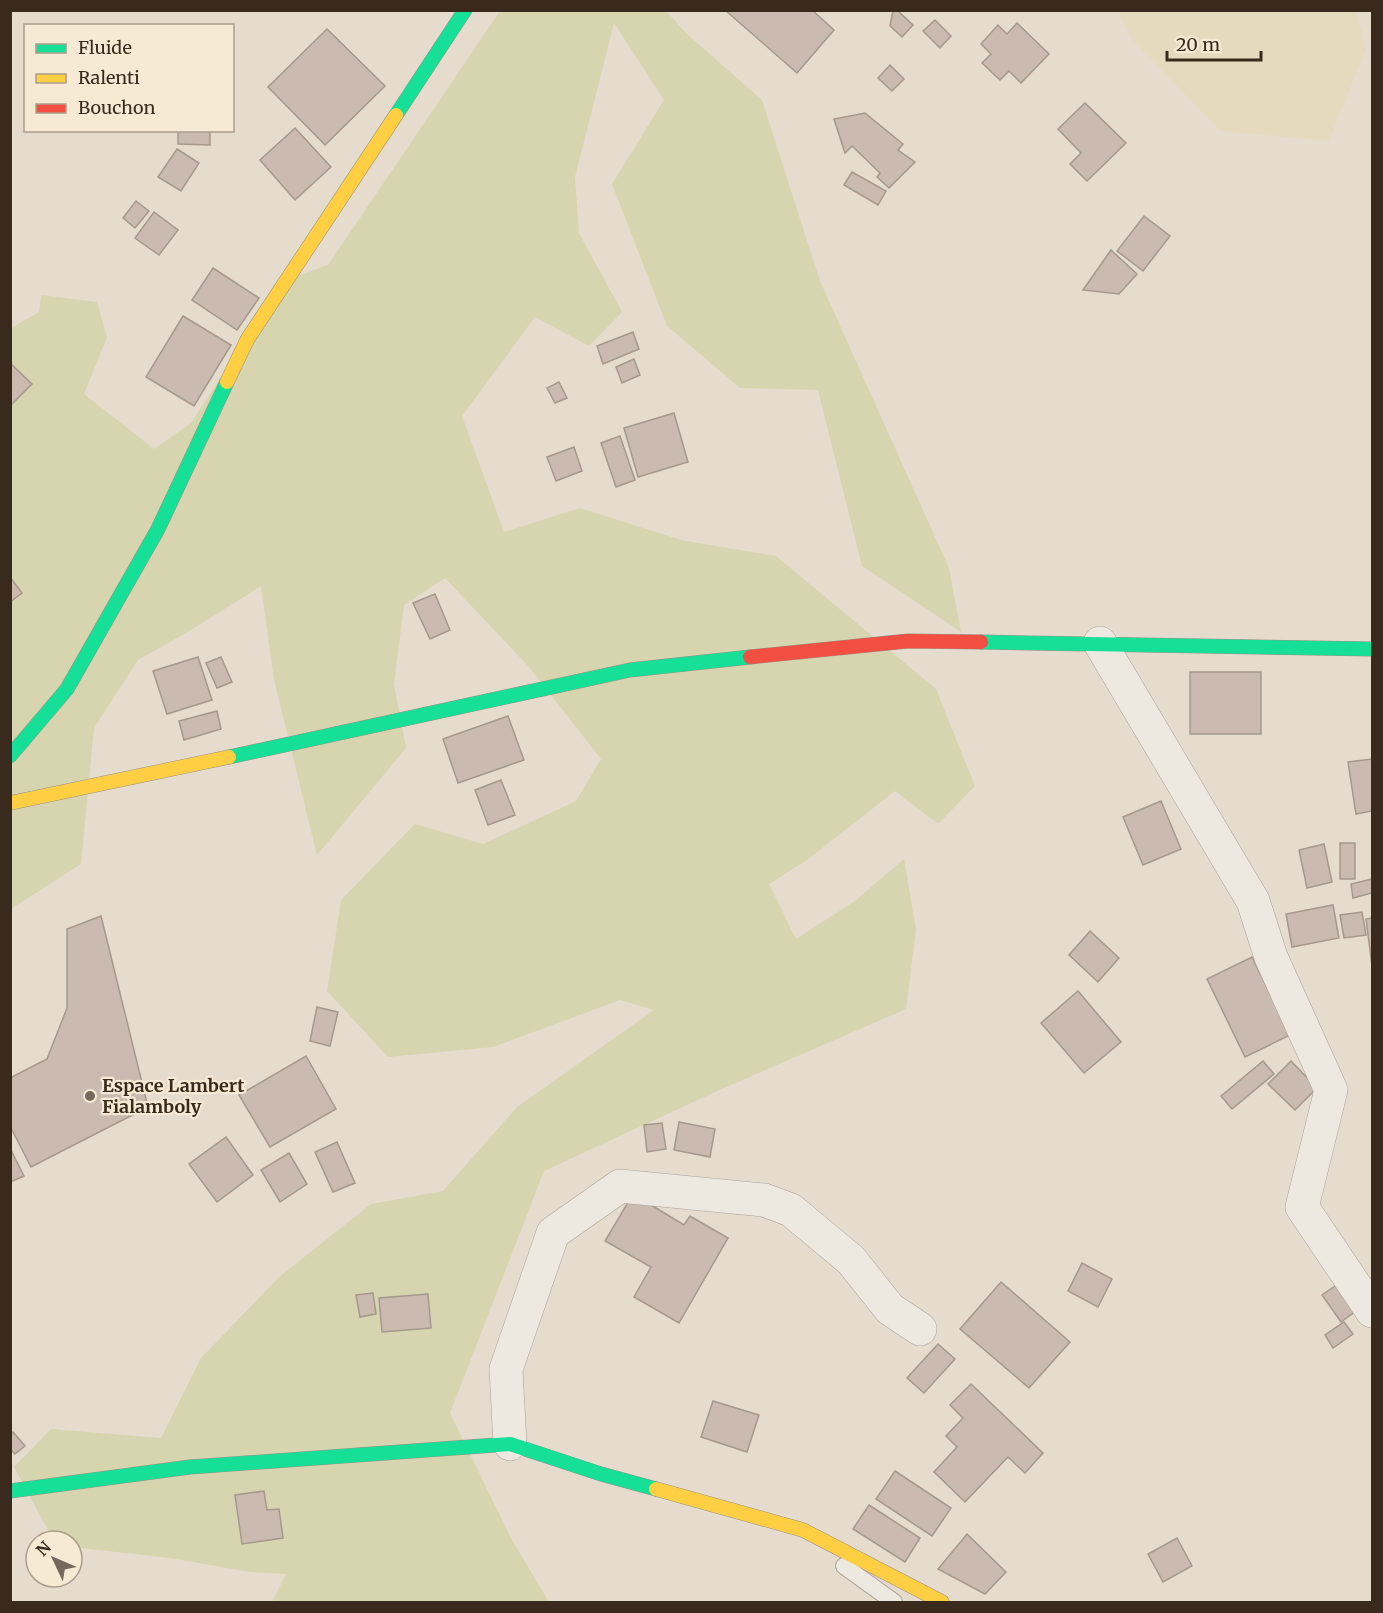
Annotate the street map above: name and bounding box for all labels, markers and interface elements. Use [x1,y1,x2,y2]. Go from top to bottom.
legend [24,24,234,132]
scale bar [1167,24,1262,62]
text: 20 m [1176,33,1220,56]
text: Fluide [78,36,132,59]
text: Ralenti [78,66,140,89]
text: Bouchon [78,96,155,119]
place label: Espace Lambert Fialamboly [102,1074,245,1118]
marker: Espace Lambert Fialamboly [83,1089,97,1103]
north arrow [24,1529,84,1589]
text: N [32,1537,55,1560]

